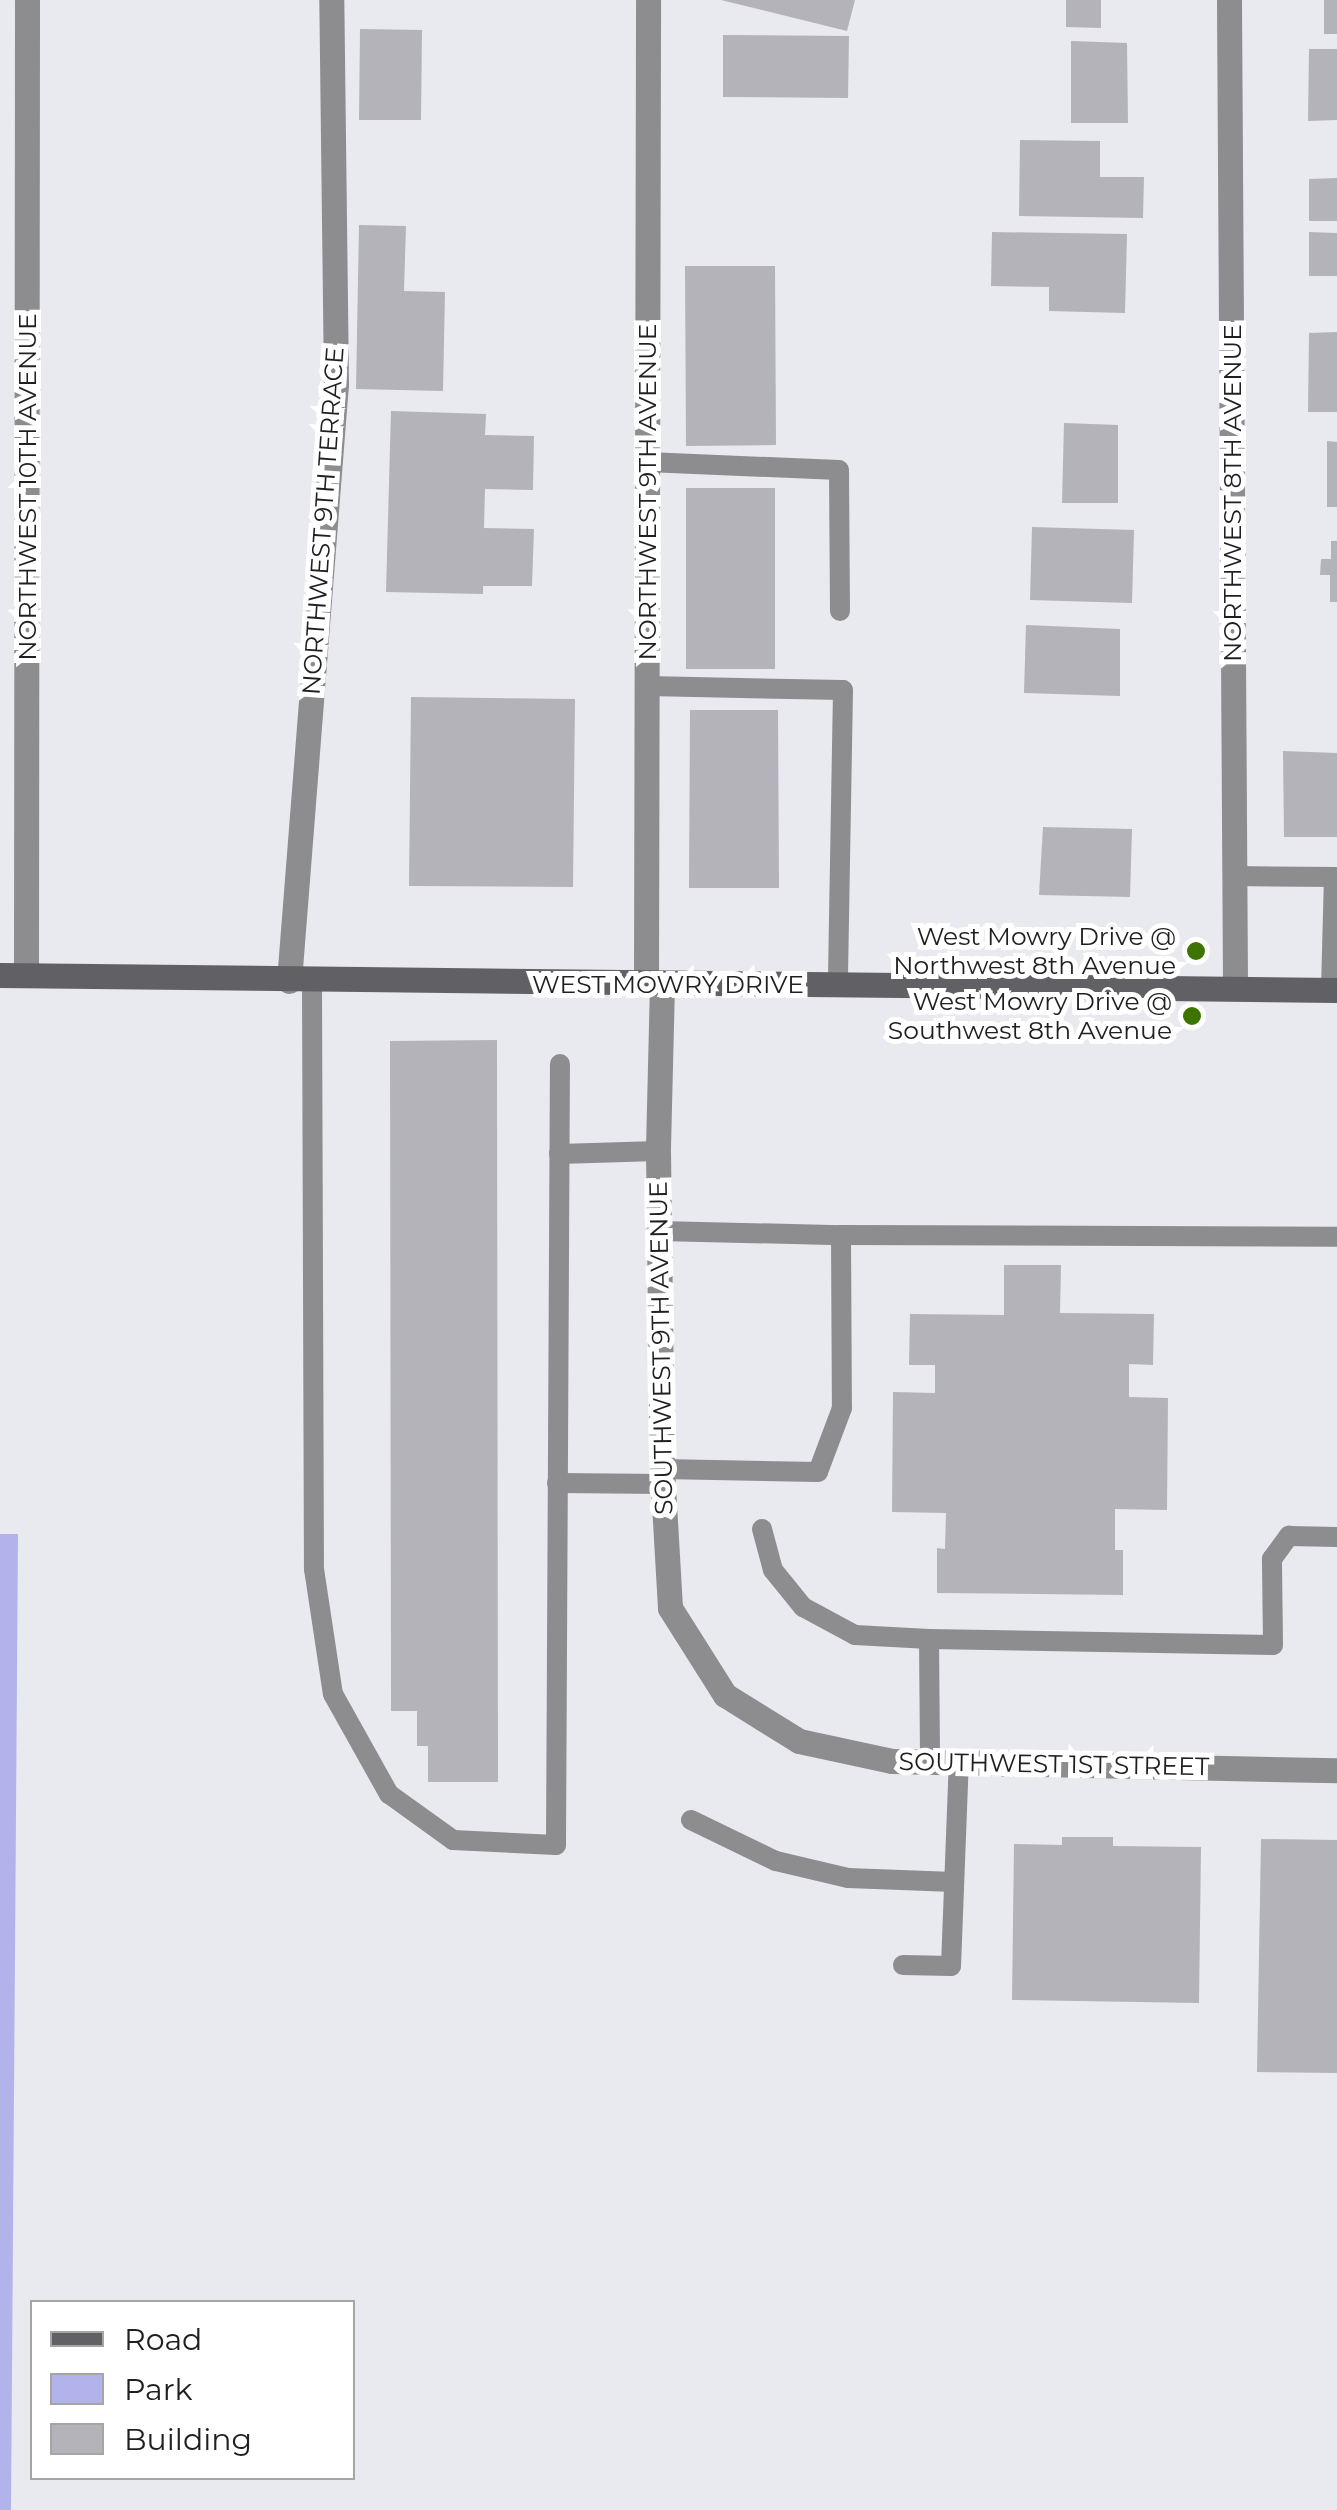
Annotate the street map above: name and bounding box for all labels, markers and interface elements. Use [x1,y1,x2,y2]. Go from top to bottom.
street label: NORTHWEST 10TH AVENUE [12,313,42,661]
street label: NORTHWEST 9TH AVENUE [632,323,662,661]
street label: NORTHWEST 8TH AVENUE [1217,324,1247,662]
street label: NORTHWEST 9TH TERRACE [296,346,350,696]
place label: West Mowry Drive @ Northwest 8th Avenue [893,922,1176,981]
marker: West Mowry Drive @ Northwest 8th Avenue [1185,940,1207,962]
street label: WEST MOWRY DRIVE [532,969,804,999]
place label: West Mowry Drive @ Southwest 8th Avenue [888,987,1172,1046]
marker: West Mowry Drive @ Southwest 8th Avenue [1181,1005,1203,1027]
street label: SOUTHWEST 9TH AVENUE [643,1181,679,1515]
street label: SOUTHWEST 1ST STREET [898,1746,1210,1782]
legend [30,2300,355,2480]
text: Road [124,2321,202,2358]
text: Park [124,2371,193,2408]
text: Building [124,2421,252,2458]

